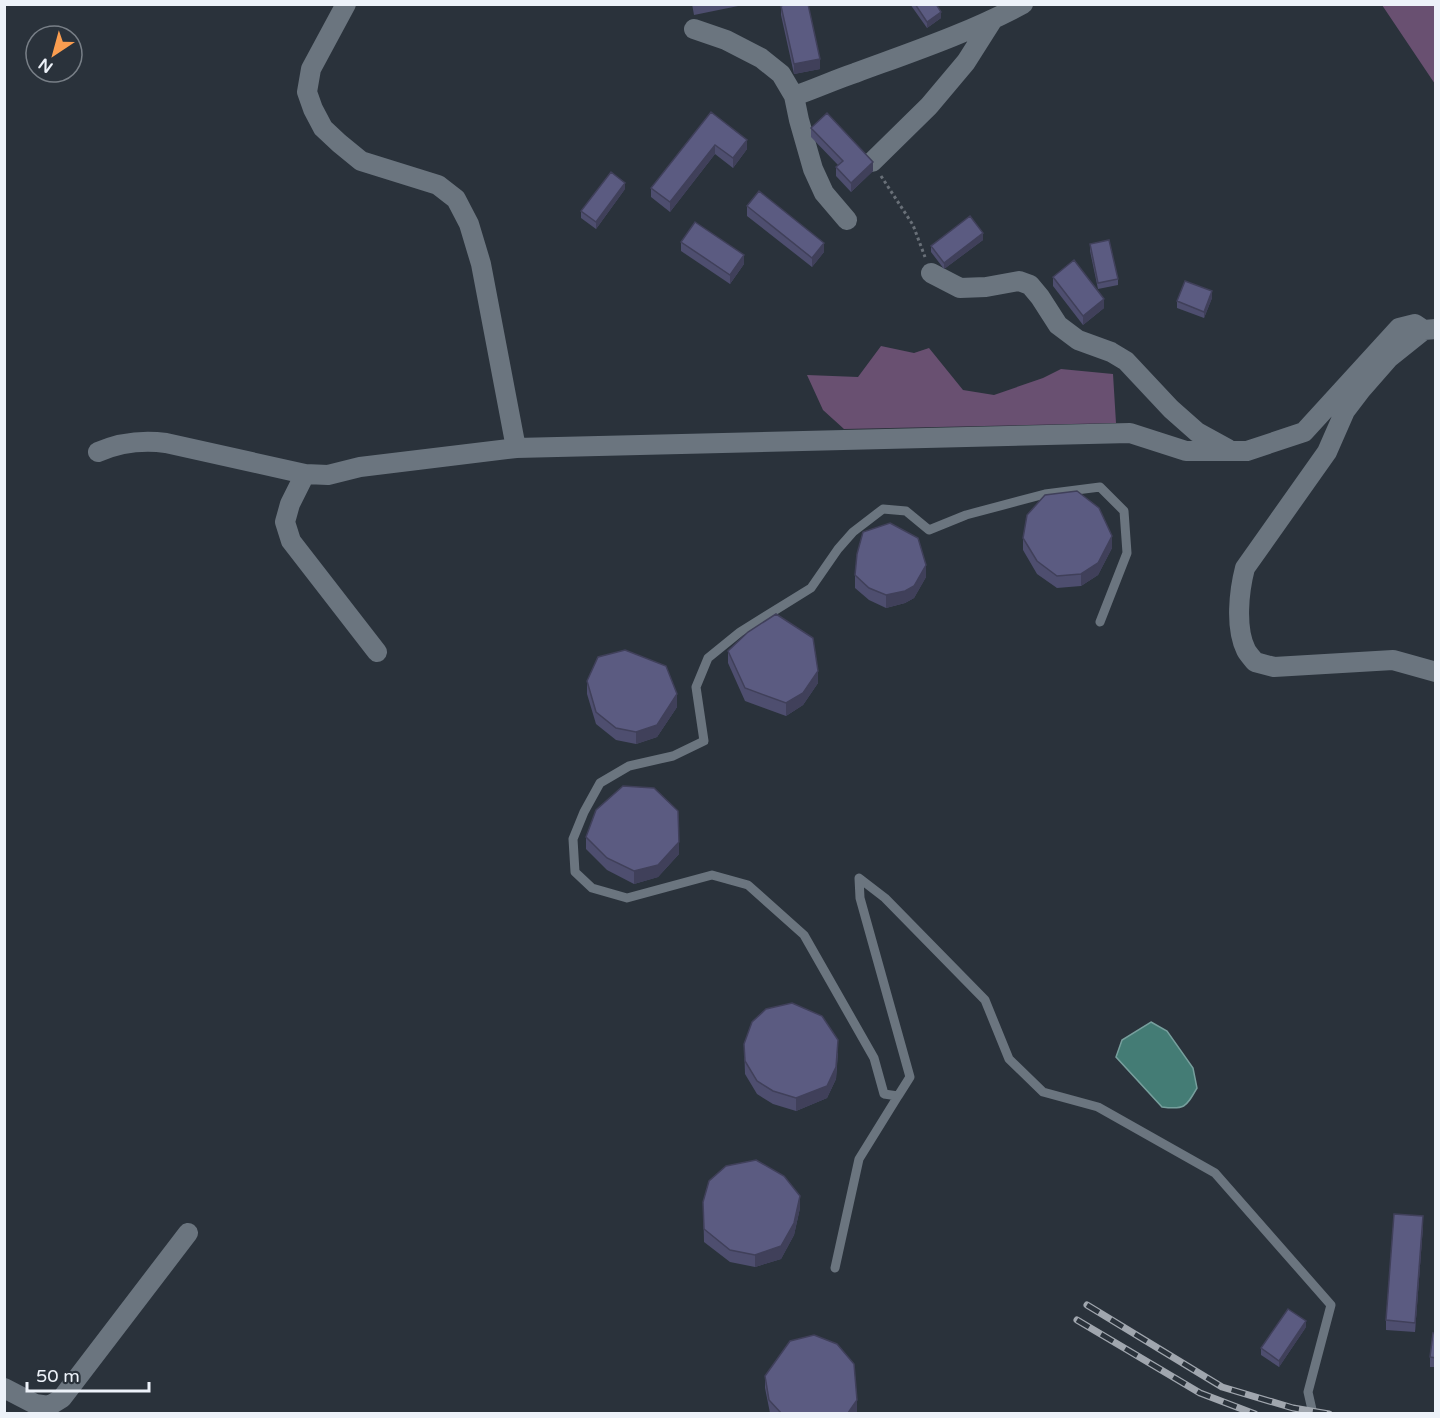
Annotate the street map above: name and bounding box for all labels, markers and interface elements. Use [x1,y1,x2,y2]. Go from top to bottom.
north arrow [24,24,84,84]
text: N [35,53,57,77]
scale bar [27,1355,148,1393]
text: 50 m [36,1365,80,1387]

